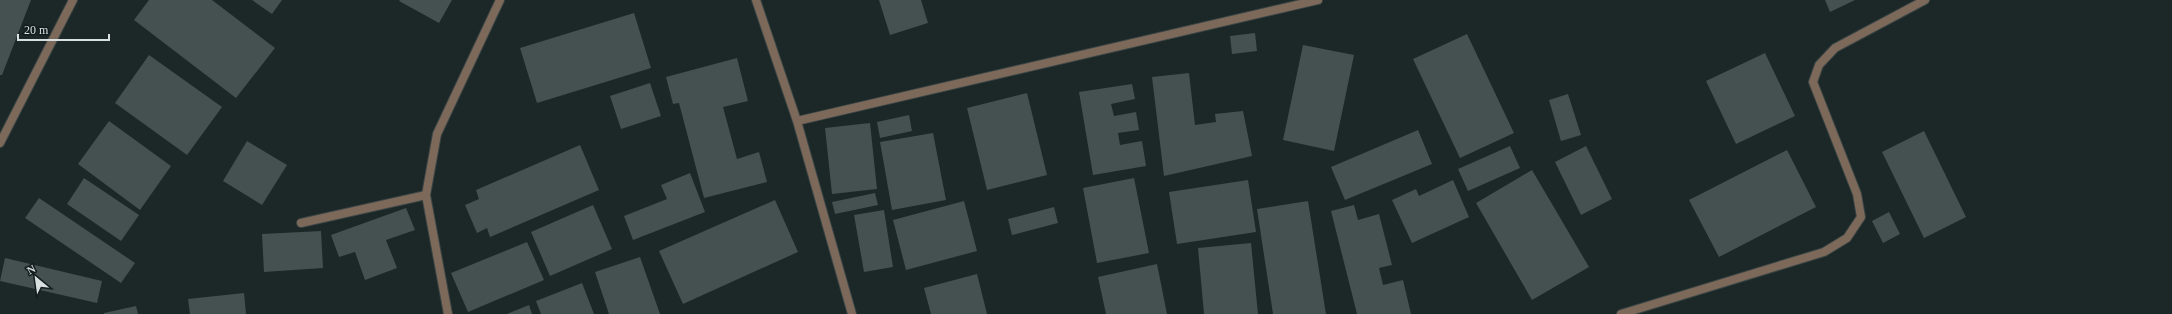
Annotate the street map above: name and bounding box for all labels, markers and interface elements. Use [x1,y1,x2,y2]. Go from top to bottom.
scale bar [18,16,109,42]
text: 20 m [24,23,49,37]
north arrow [16,258,56,298]
text: N [25,262,38,276]

